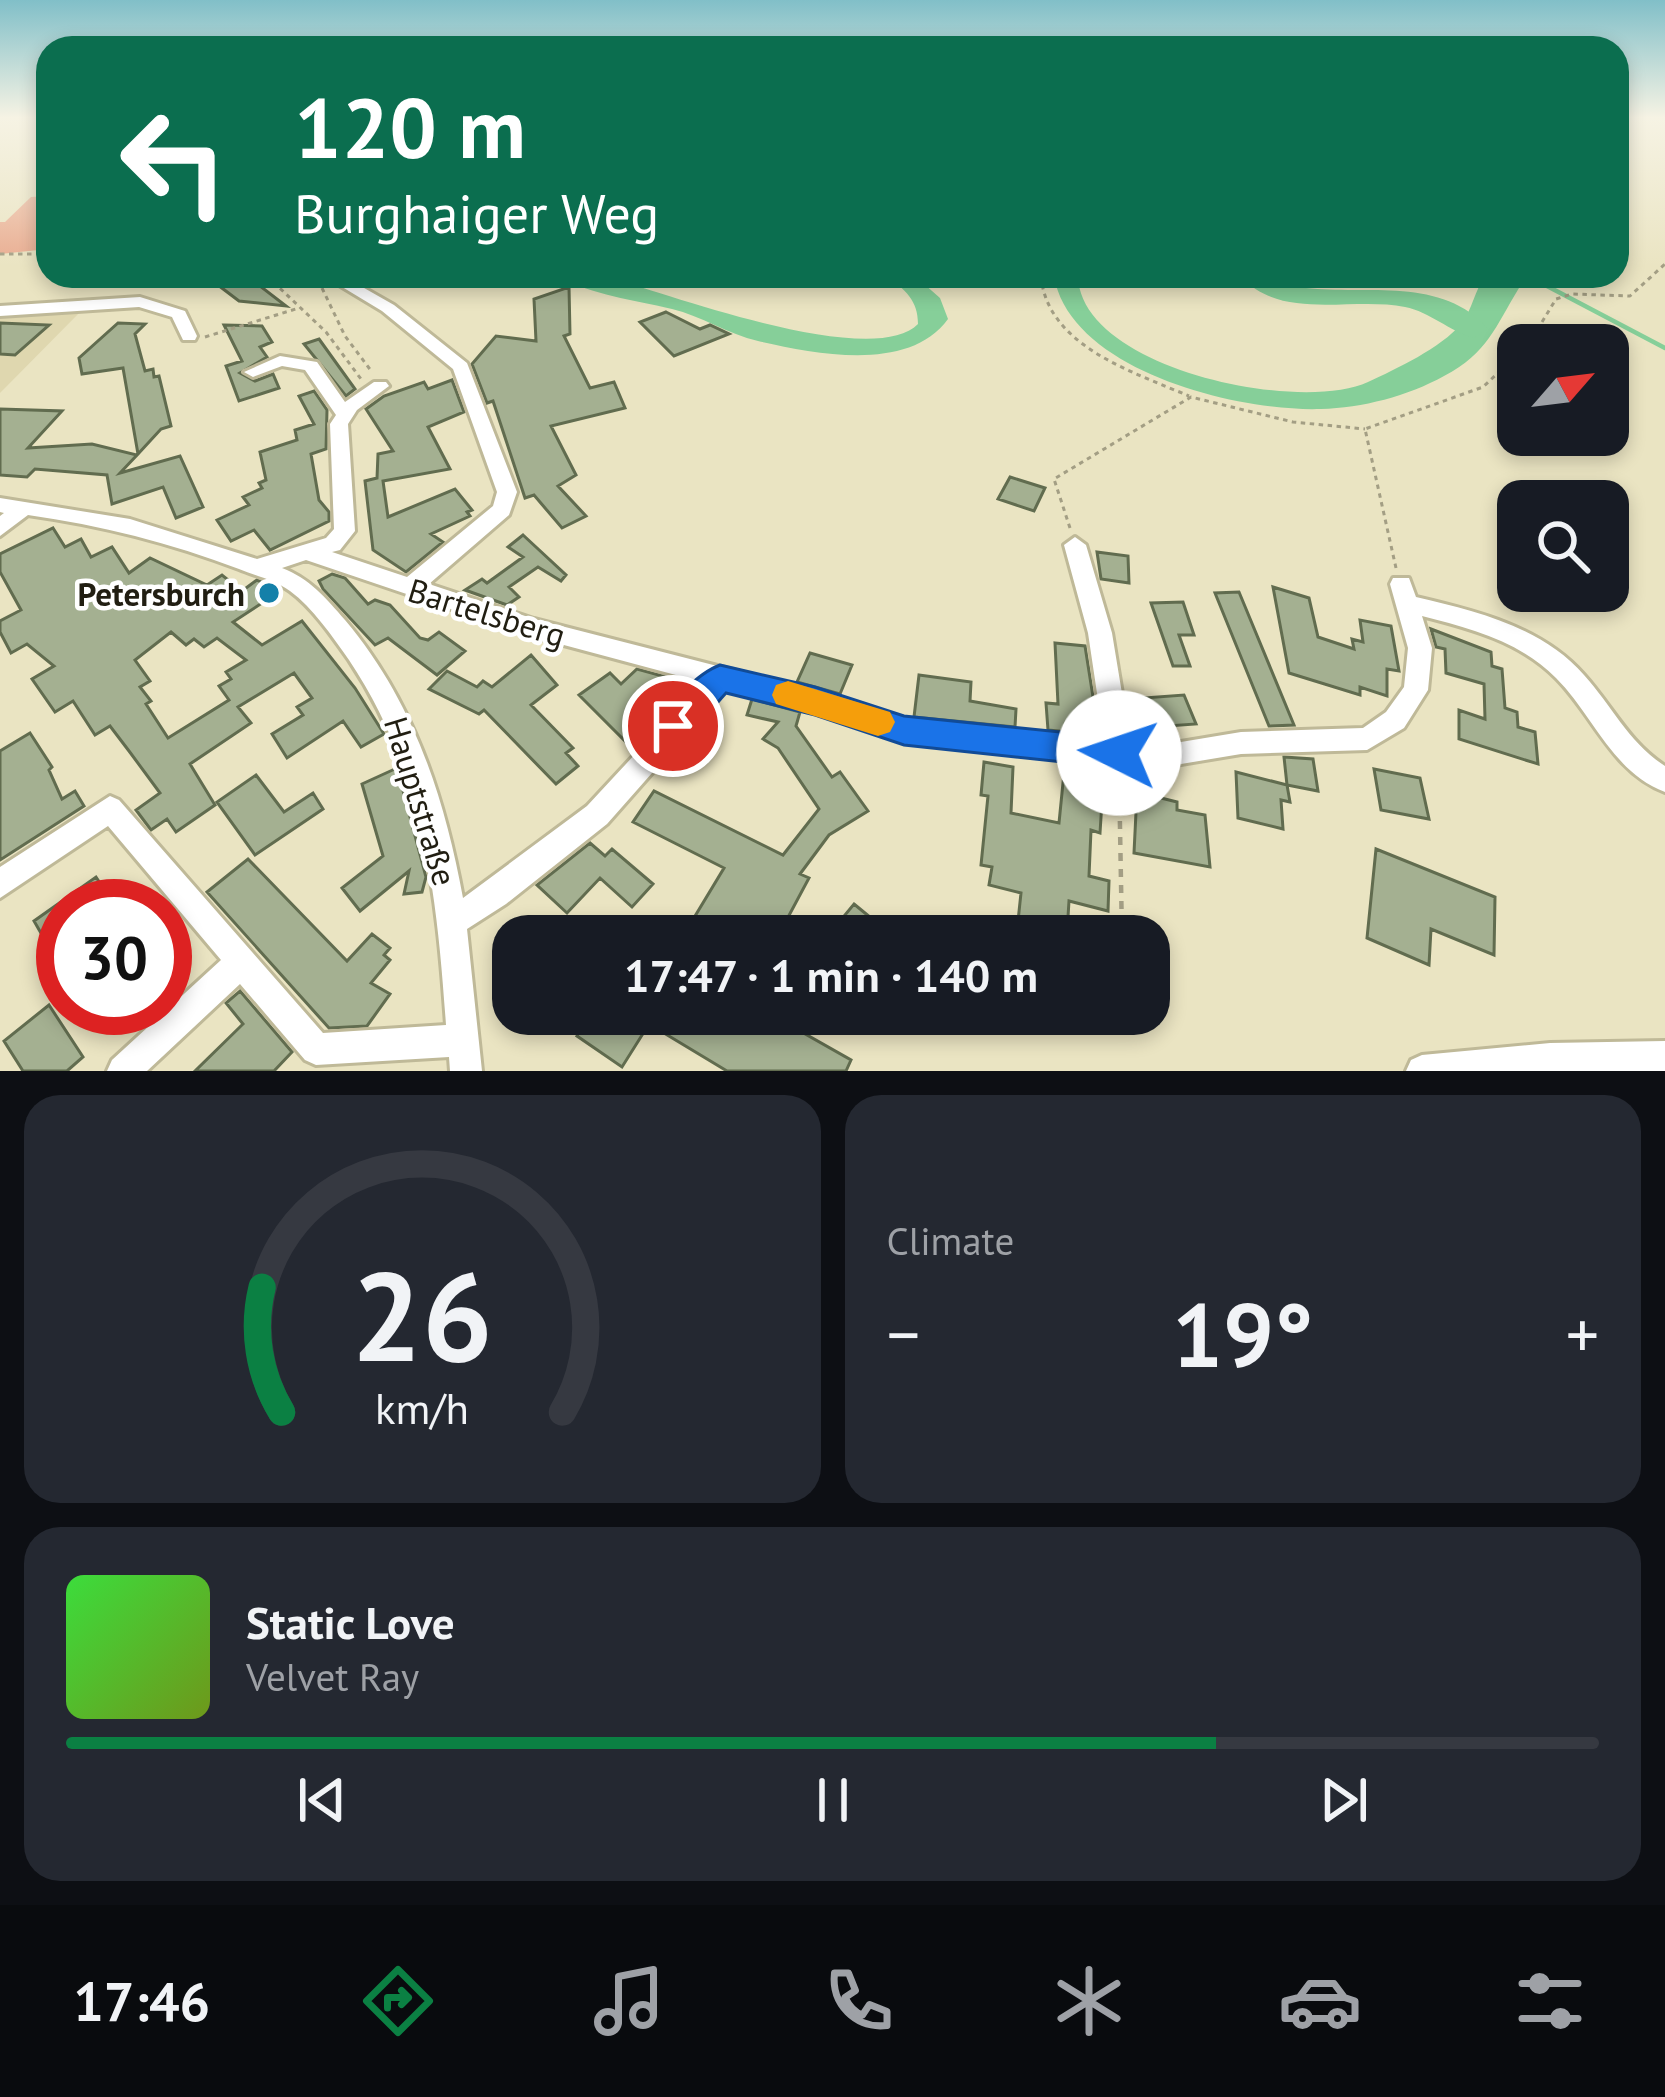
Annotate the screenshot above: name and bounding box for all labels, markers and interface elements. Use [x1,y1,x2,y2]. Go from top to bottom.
text: 120 m [294,72,526,181]
icon: left [96,84,252,240]
text: Burghaiger Weg [294,178,659,248]
north arrow [1497,324,1629,456]
map controls [1497,324,1629,612]
button: search [1497,480,1629,612]
street label: Bartelsberg [403,568,571,656]
place label: Petersburch [78,572,245,615]
marker: Petersburch [256,580,282,606]
pin [622,675,724,777]
position arrow [1056,690,1182,816]
icon: arrive [640,693,706,759]
street label: Hauptstraße [375,711,467,891]
speed limit sign: 30 [36,879,192,1035]
text: 17:47 · 1 min · 140 m [624,946,1038,1004]
text: Climate [887,1215,1014,1266]
text: 26 [351,1234,493,1395]
text: 19° [1172,1275,1313,1392]
text: − [887,1291,920,1376]
text: + [1566,1291,1599,1376]
text: km/h [375,1380,469,1436]
text: Static Love [246,1593,455,1651]
text: Velvet Ray [246,1651,419,1702]
icon: previous [289,1767,355,1833]
icon: pause [800,1767,866,1833]
icon: next [1311,1767,1377,1833]
icon: directions [356,1959,440,2043]
icon: music [587,1959,671,2043]
icon: phone [817,1959,901,2043]
icon: climate [1047,1959,1131,2043]
icon: car [1278,1959,1362,2043]
icon: filters [1508,1959,1592,2043]
text: 17:46 [73,1966,210,2036]

